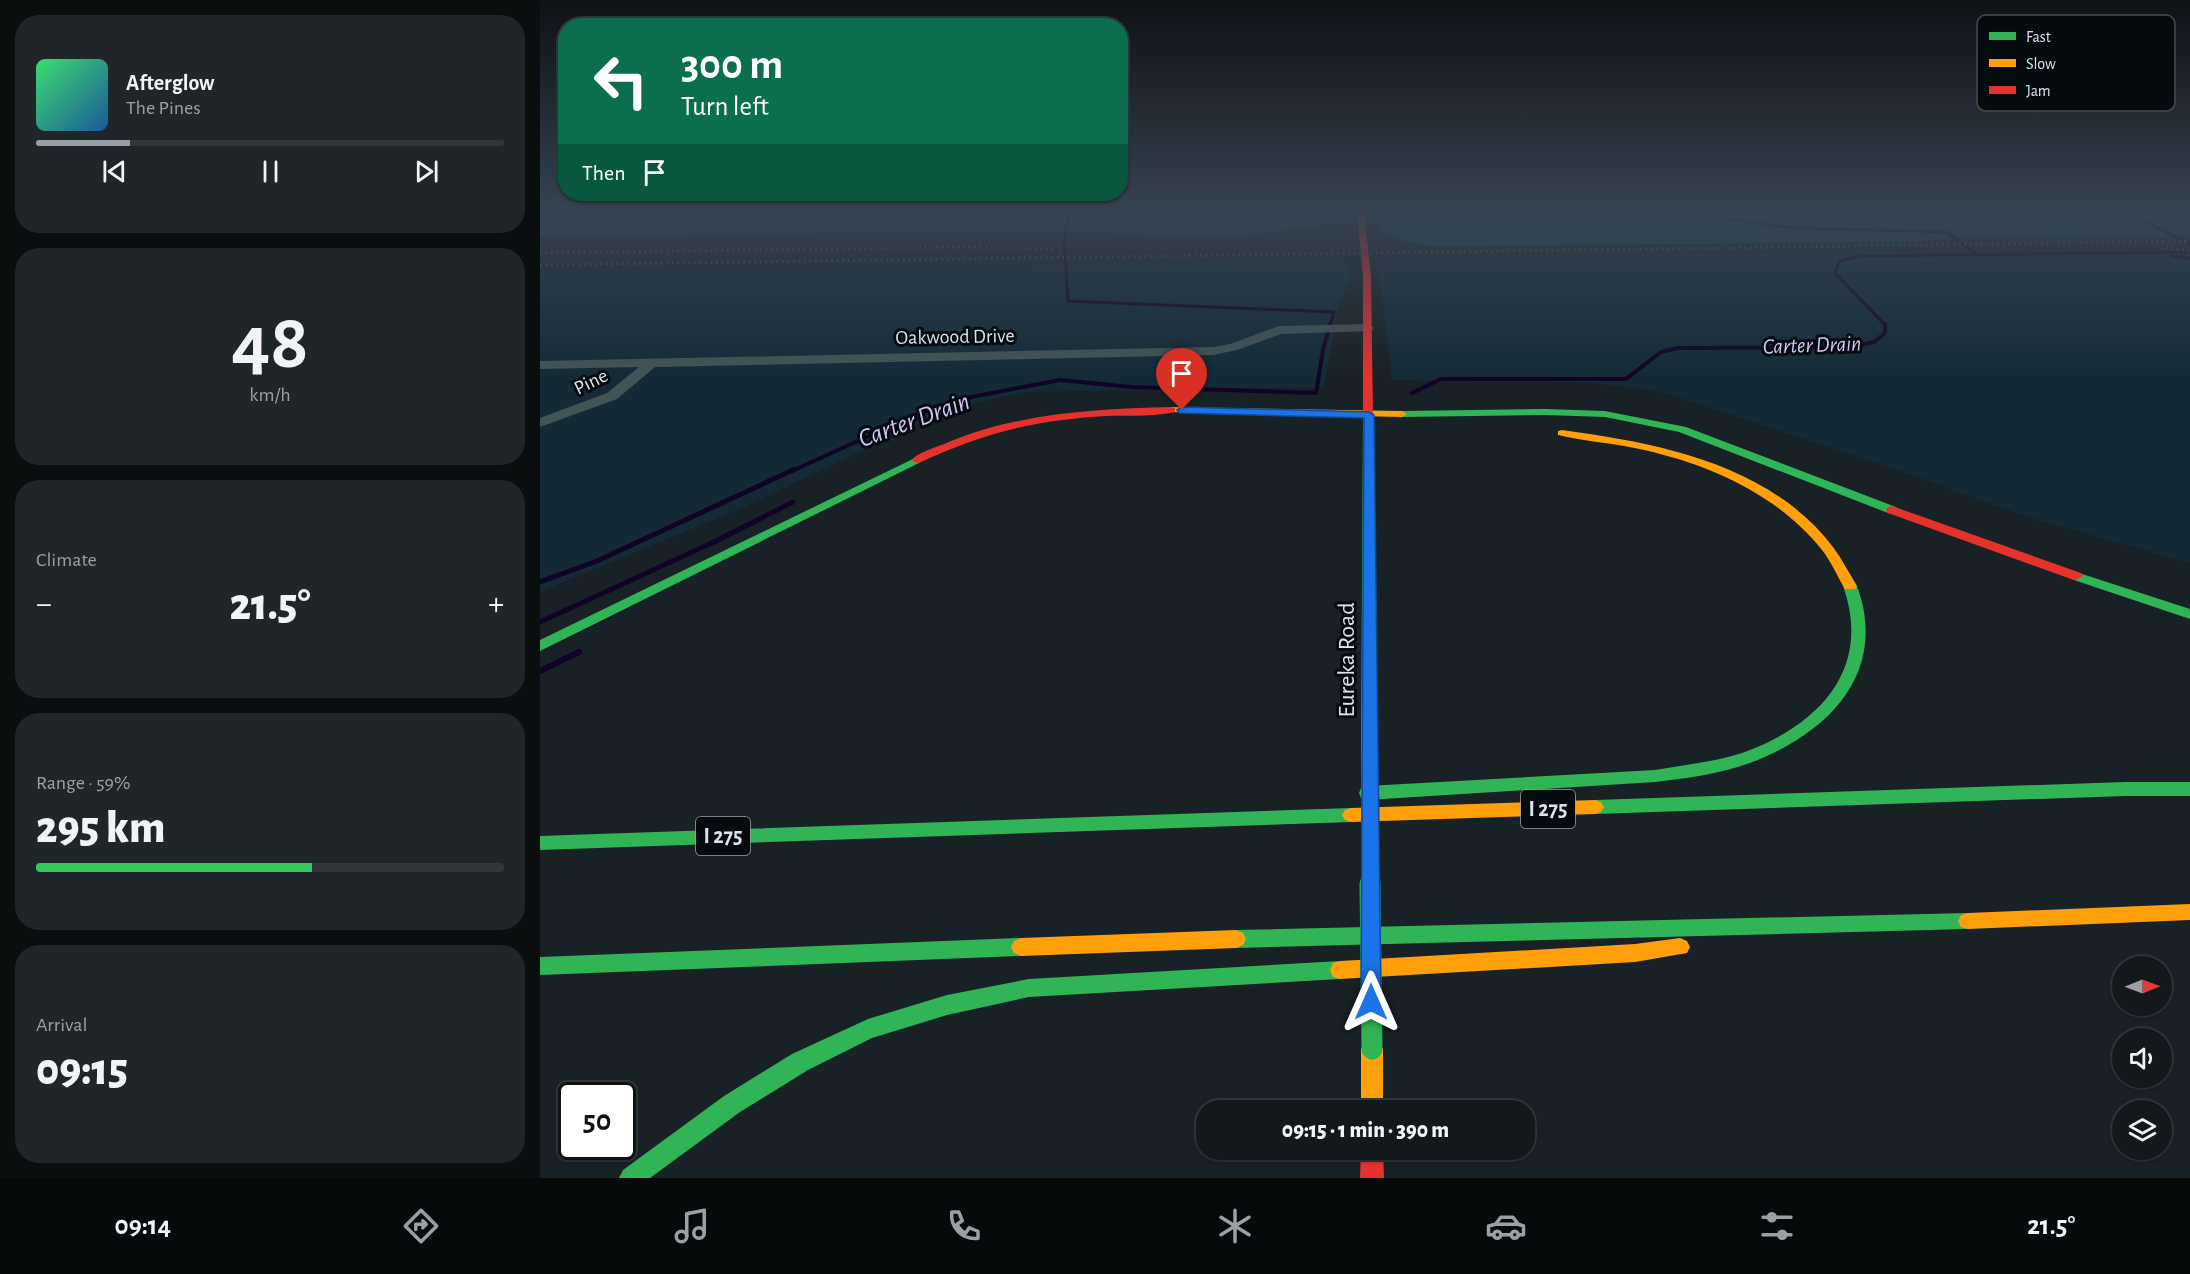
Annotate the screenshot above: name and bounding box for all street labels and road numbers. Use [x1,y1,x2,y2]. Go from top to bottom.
street label: Oakwood Drive [895,326,1015,348]
street label: Pine [571,365,611,399]
street label: Eureka Road [1335,602,1359,718]
road number: I 275 [1521,790,1575,828]
road number: I 275 [696,817,750,855]

